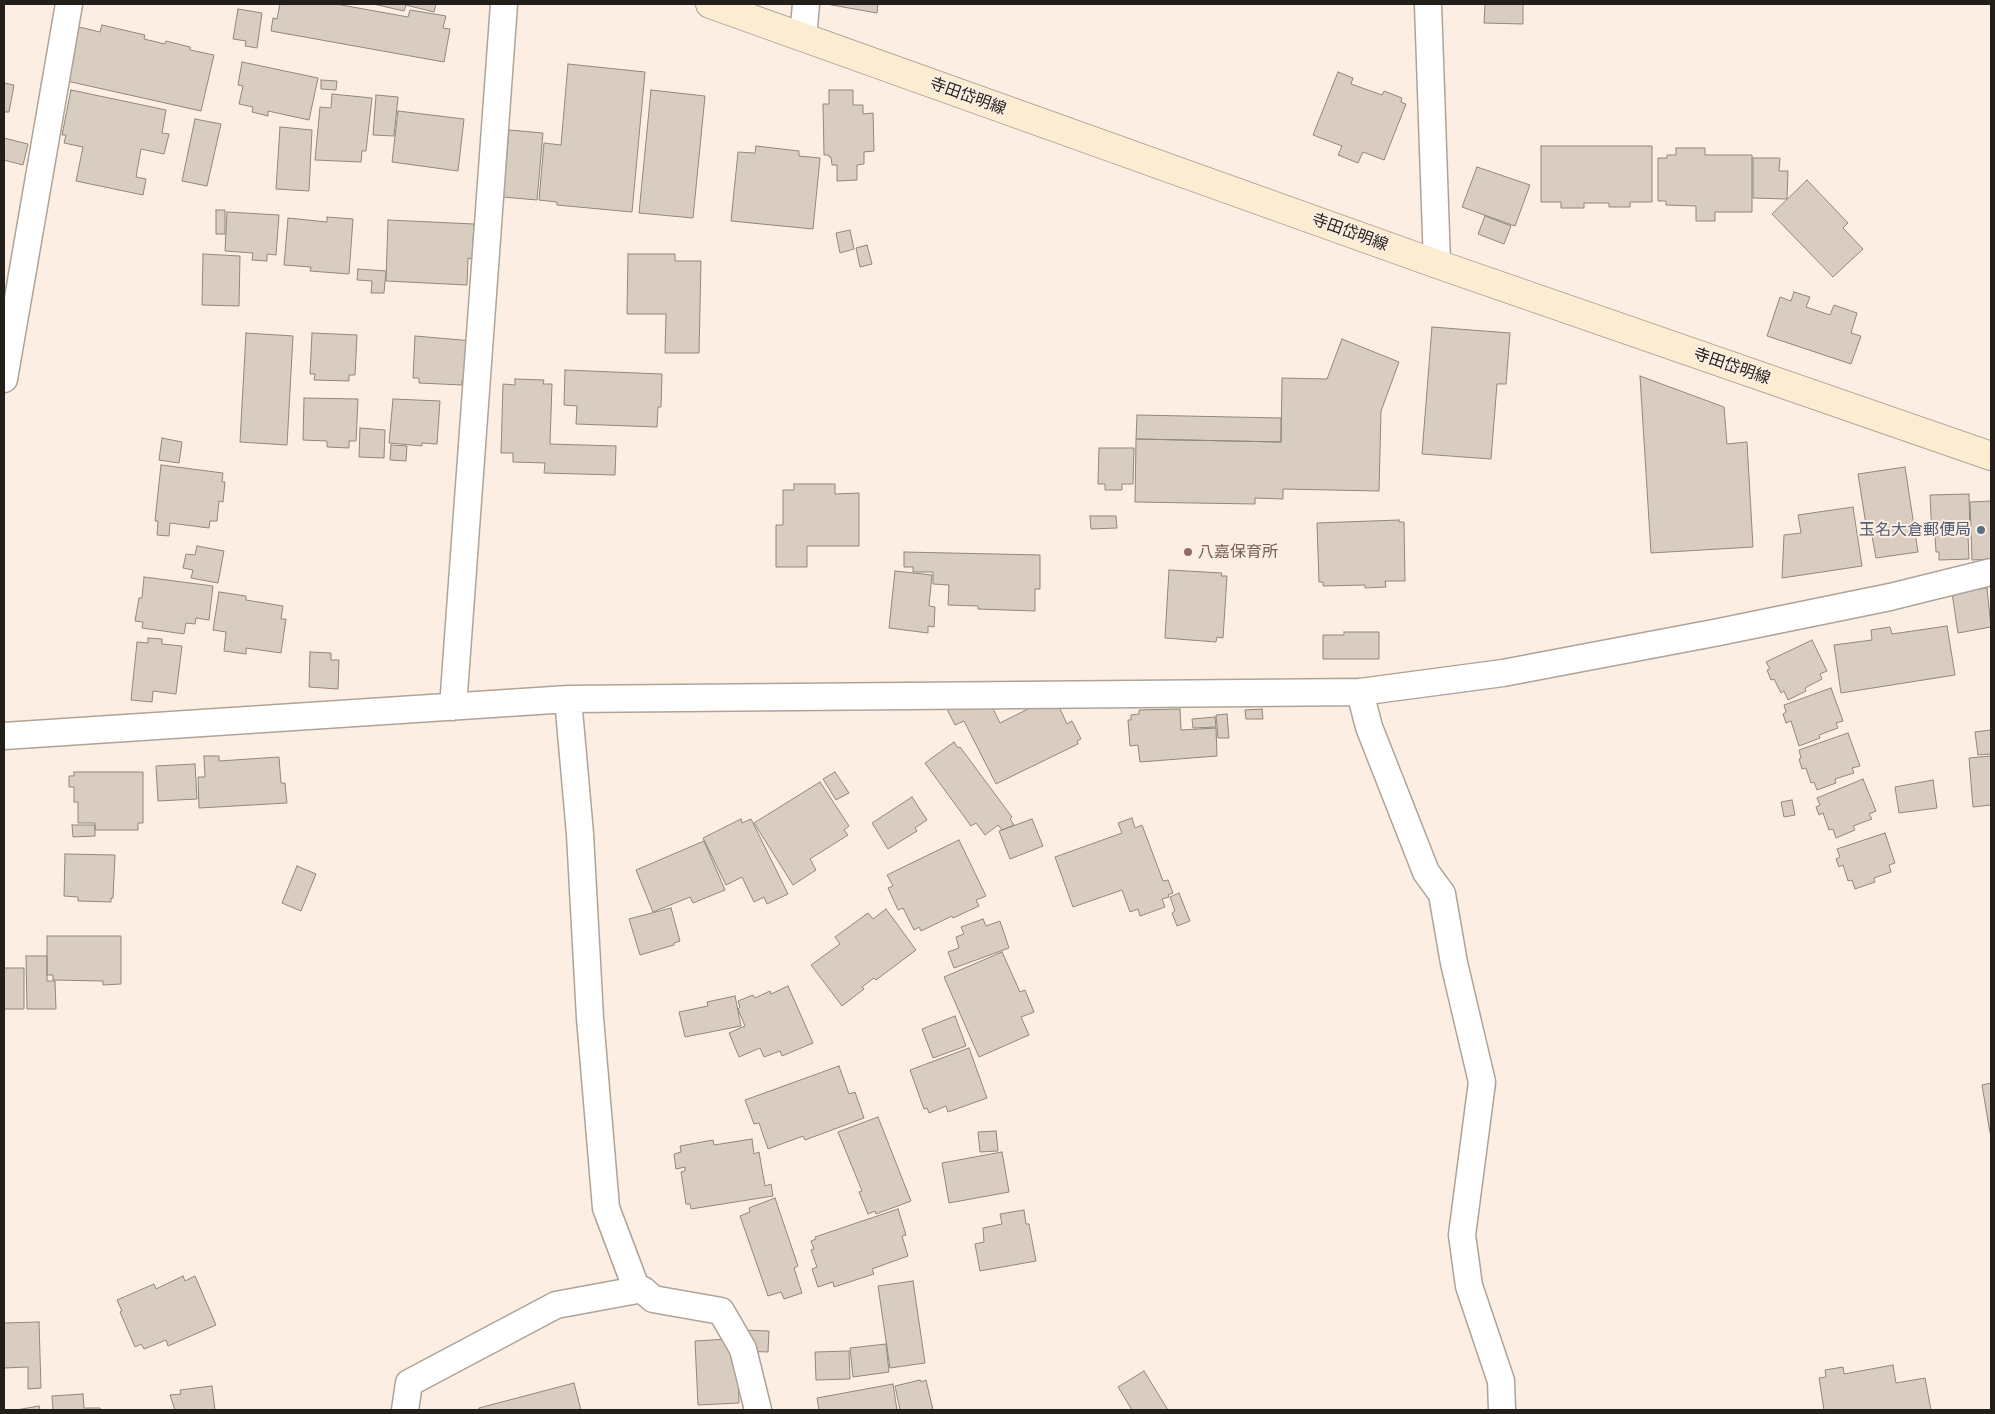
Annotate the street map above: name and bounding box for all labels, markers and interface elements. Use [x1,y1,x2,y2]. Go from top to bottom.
street label: 寺田岱明線 [927,73,1009,119]
street label: 寺田岱明線 [1309,209,1391,255]
street label: 寺田岱明線 [1691,344,1773,388]
place label: 玉名大倉郵便局 [1859,520,1971,540]
marker: 玉名大倉郵便局 [1975,524,1987,536]
place label: 八嘉保育所 [1198,542,1278,562]
marker: 八嘉保育所 [1182,546,1194,558]

